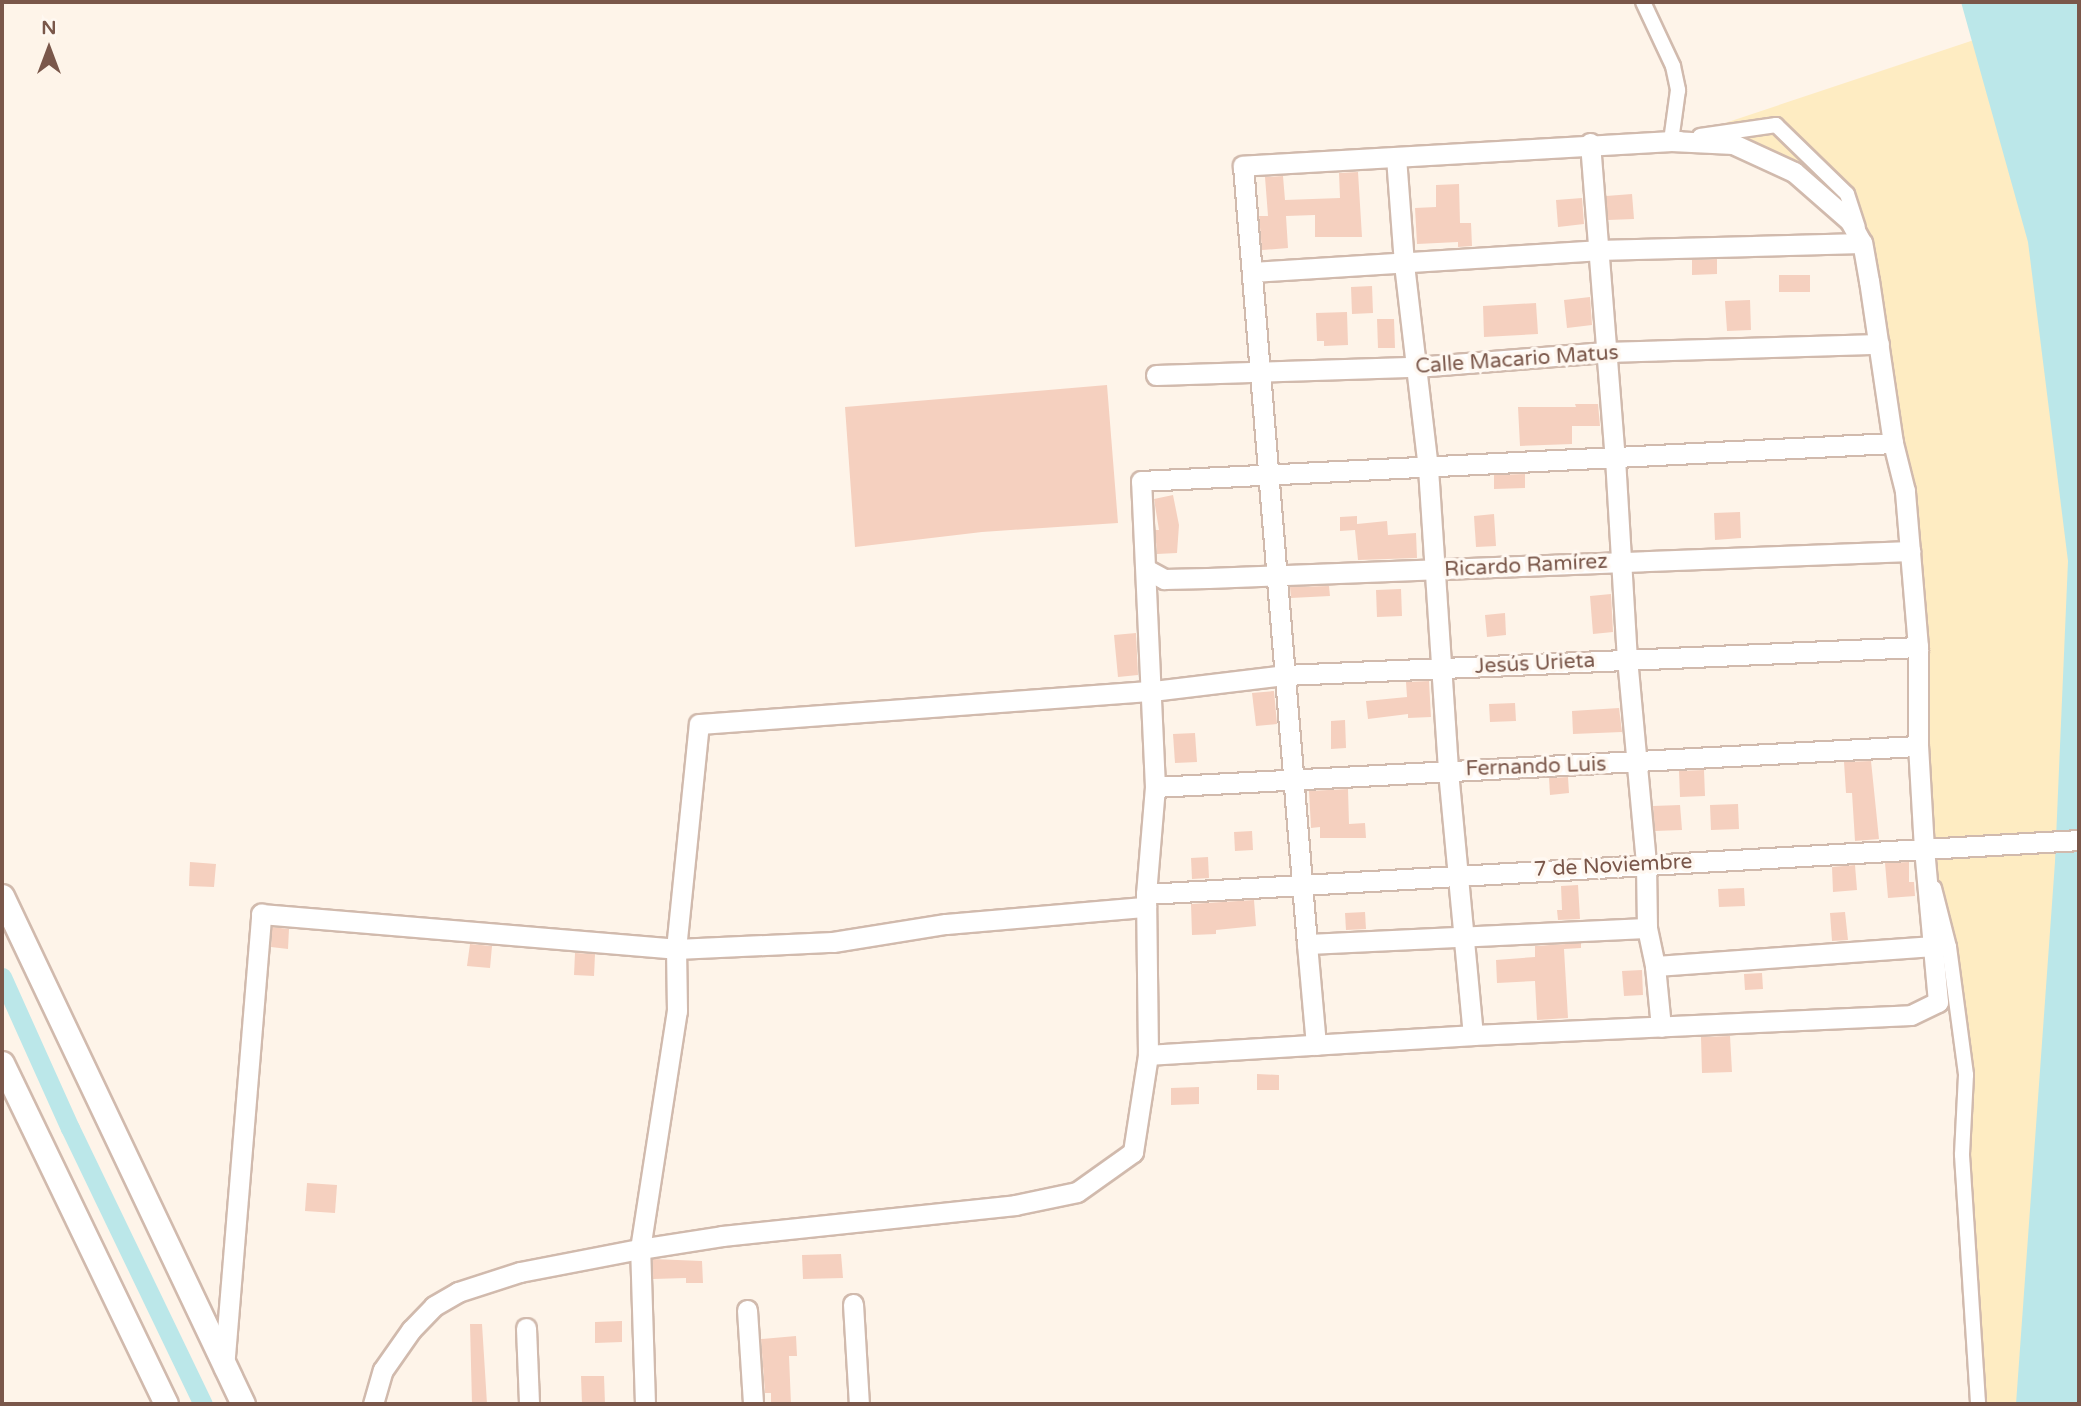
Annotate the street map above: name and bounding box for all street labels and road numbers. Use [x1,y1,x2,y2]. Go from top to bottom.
street label: Calle Macario Matus [1415,340,1619,380]
street label: Ricardo Ramírez [1444,549,1608,583]
street label: Jesús Urieta [1474,648,1596,680]
street label: Fernando Luis [1465,752,1607,782]
street label: 7 de Noviembre [1533,849,1693,883]

